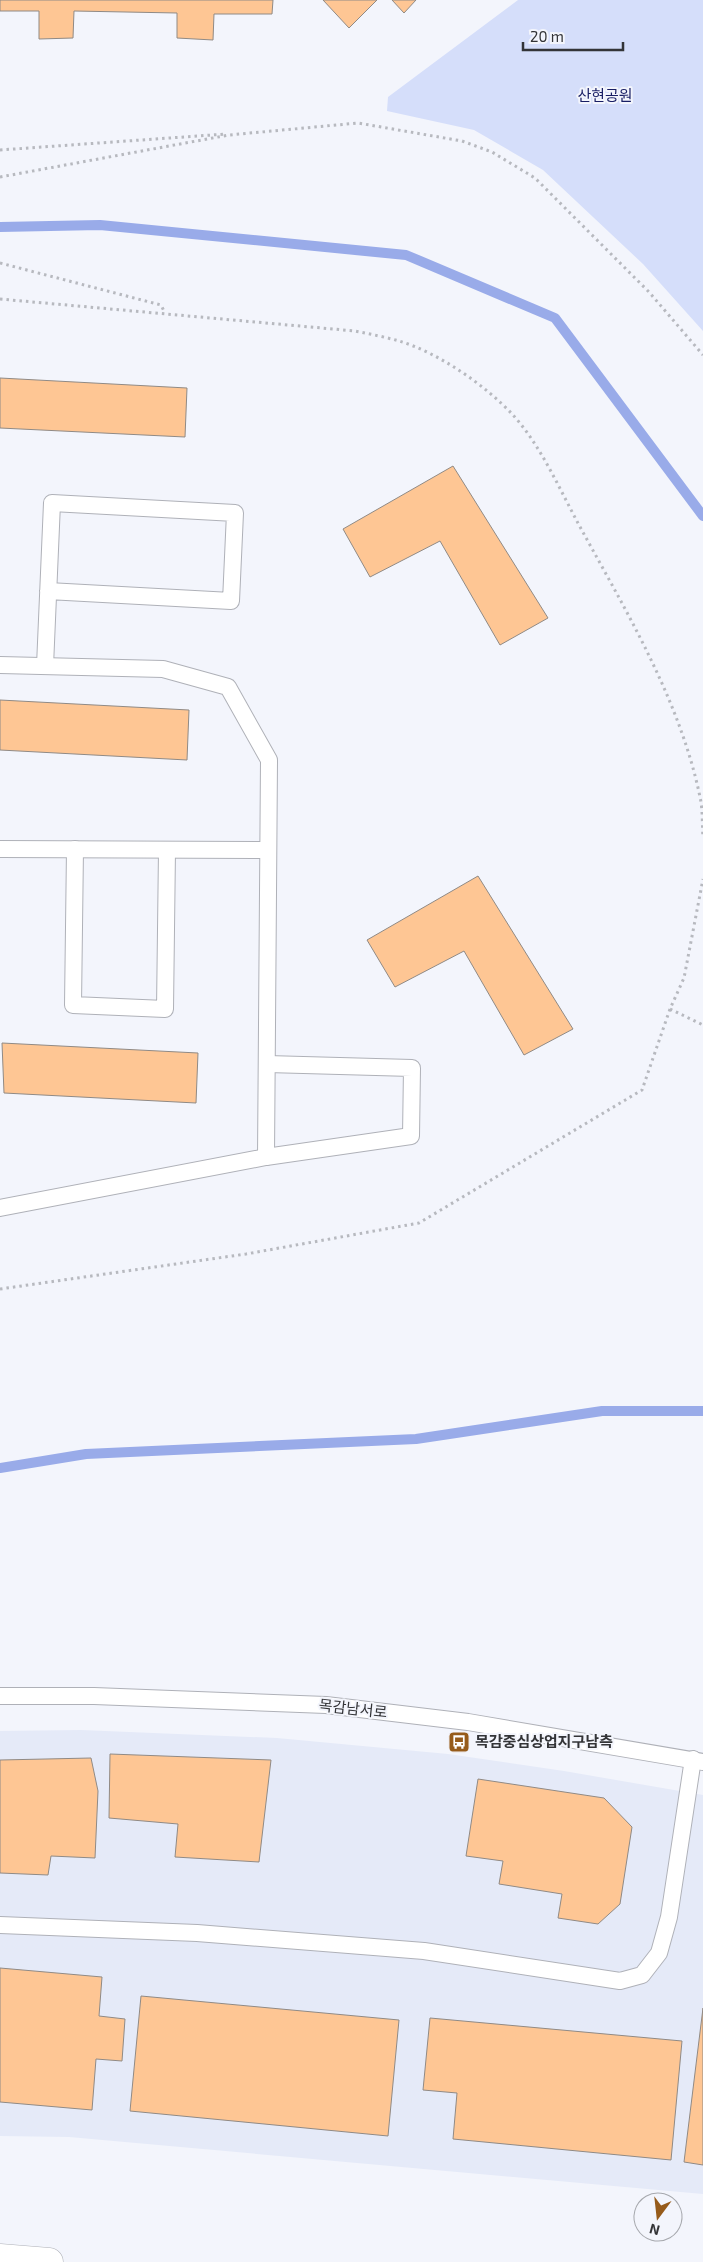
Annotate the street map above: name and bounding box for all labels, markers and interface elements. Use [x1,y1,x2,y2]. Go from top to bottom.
scale bar [523,20,623,52]
text: 20 m [530,27,564,45]
park label: 산현공원 [577,86,633,104]
street label: 목감남서로 [318,1695,388,1721]
bus stop icon: 목감중심상업지구남측 [447,1730,471,1754]
place label: 목감중심상업지구남측 [475,1732,613,1750]
north arrow [633,2192,683,2242]
text: N [647,2221,662,2240]

